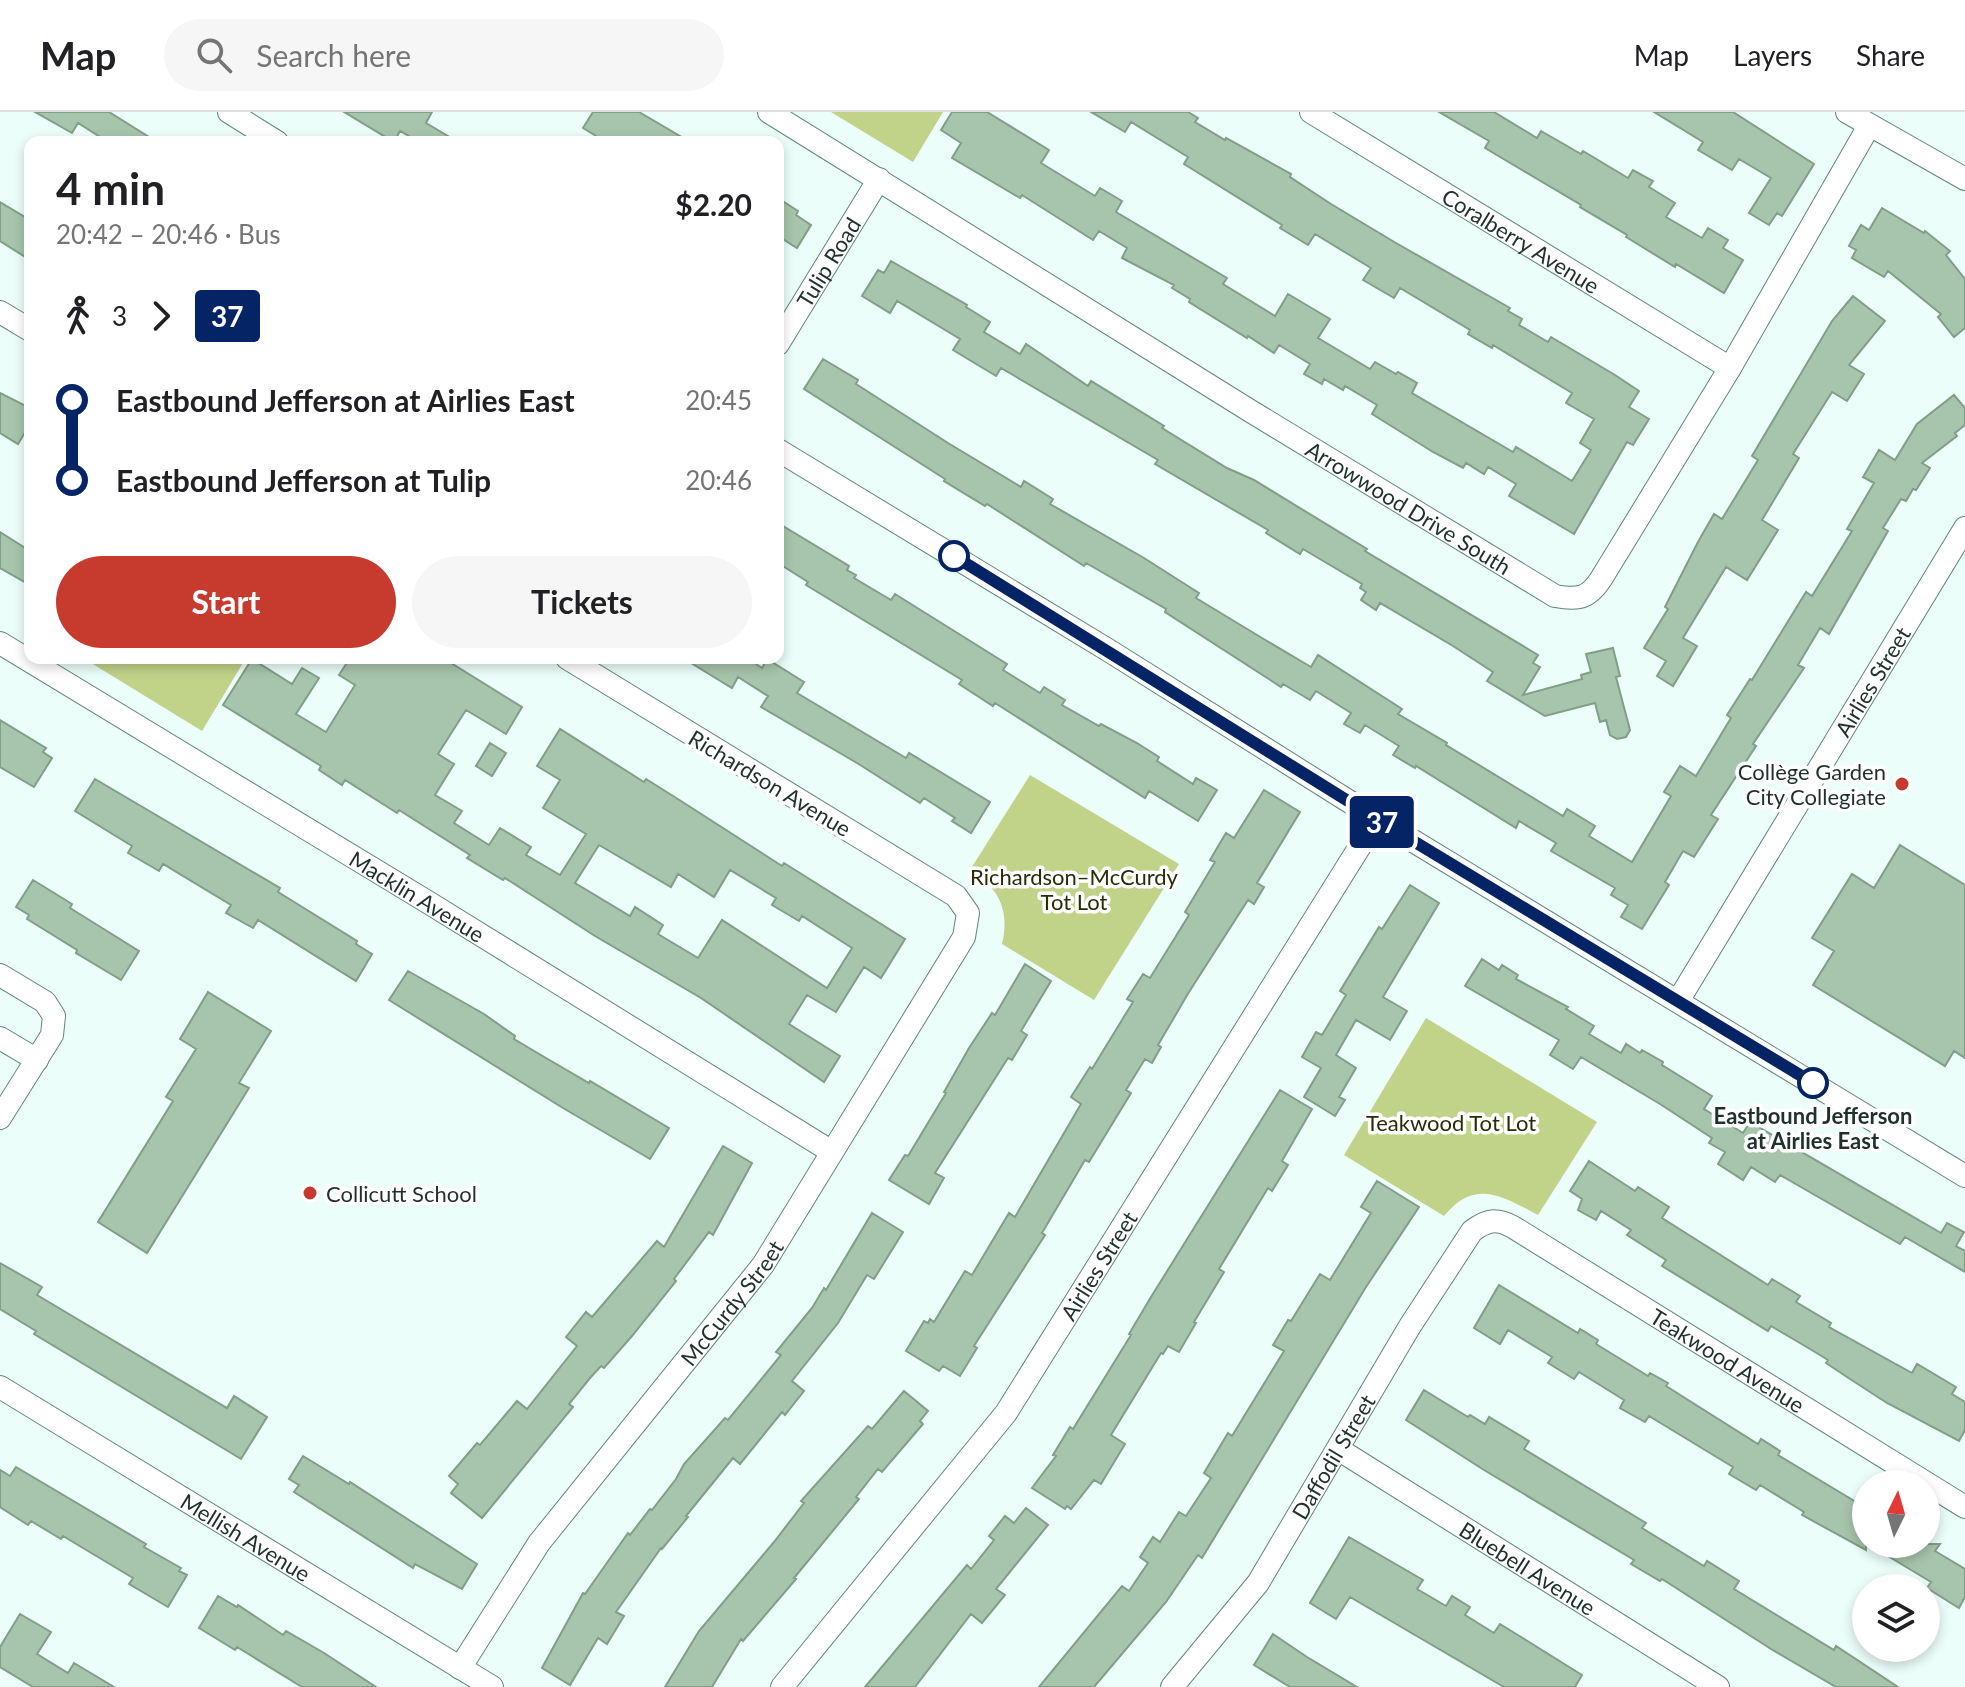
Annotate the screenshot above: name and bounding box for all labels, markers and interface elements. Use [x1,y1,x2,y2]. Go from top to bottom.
search box [164,19,724,91]
text: Map [40,32,116,78]
icon: search [192,33,236,77]
text: Search here [256,37,411,73]
text: Map [1634,38,1689,72]
text: Layers [1733,38,1812,72]
text: Share [1856,38,1925,72]
text: 4 min [56,162,165,214]
street label: Coralberry Avenue [1437,182,1605,299]
text: $2.20 [675,186,752,222]
street label: Tulip Road [790,212,866,312]
text: 20:42 – 20:46 · Bus [56,218,280,250]
icon: walk [56,294,100,338]
icon: forward [139,294,183,338]
text: 37 [211,299,244,333]
text: 3 [112,300,127,332]
text: Eastbound Jefferson at Airlies East [116,382,575,418]
text: 20:45 [685,384,752,416]
street label: Arrowwood Drive South [1301,435,1516,580]
text: Eastbound Jefferson at Tulip [116,462,491,498]
text: 20:46 [685,464,752,496]
unlabelled marker [939,541,969,571]
button: Start [56,556,396,648]
button: Tickets [412,556,752,648]
street label: Airlies Street [1828,621,1916,741]
street label: Richardson Avenue [684,724,856,842]
place label: Collège Garden City Collegiate [1738,758,1886,810]
marker: Collège Garden City Collegiate [1893,775,1911,793]
line badge: 37 [1346,796,1418,848]
text: 37 [1366,805,1398,839]
street label: Macklin Avenue [345,845,490,948]
park label: Richardson–McCurdy Tot Lot [970,863,1179,915]
marker: Eastbound Jefferson at Airlies East [1798,1068,1828,1098]
place label: Eastbound Jefferson at Airlies East [1714,1102,1912,1154]
park label: Teakwood Tot Lot [1366,1109,1536,1136]
place label: Collicutt School [326,1180,477,1207]
marker: Collicutt School [301,1184,319,1202]
street label: Airlies Street [1054,1206,1142,1325]
street label: McCurdy Street [674,1235,789,1371]
street label: Teakwood Avenue [1646,1302,1810,1418]
street label: Daffodil Street [1285,1389,1380,1524]
north arrow [1852,1470,1940,1558]
map controls [1852,1470,1940,1662]
street label: Mellish Avenue [176,1487,316,1587]
street label: Bluebell Avenue [1455,1515,1601,1621]
button: layers [1852,1574,1940,1662]

